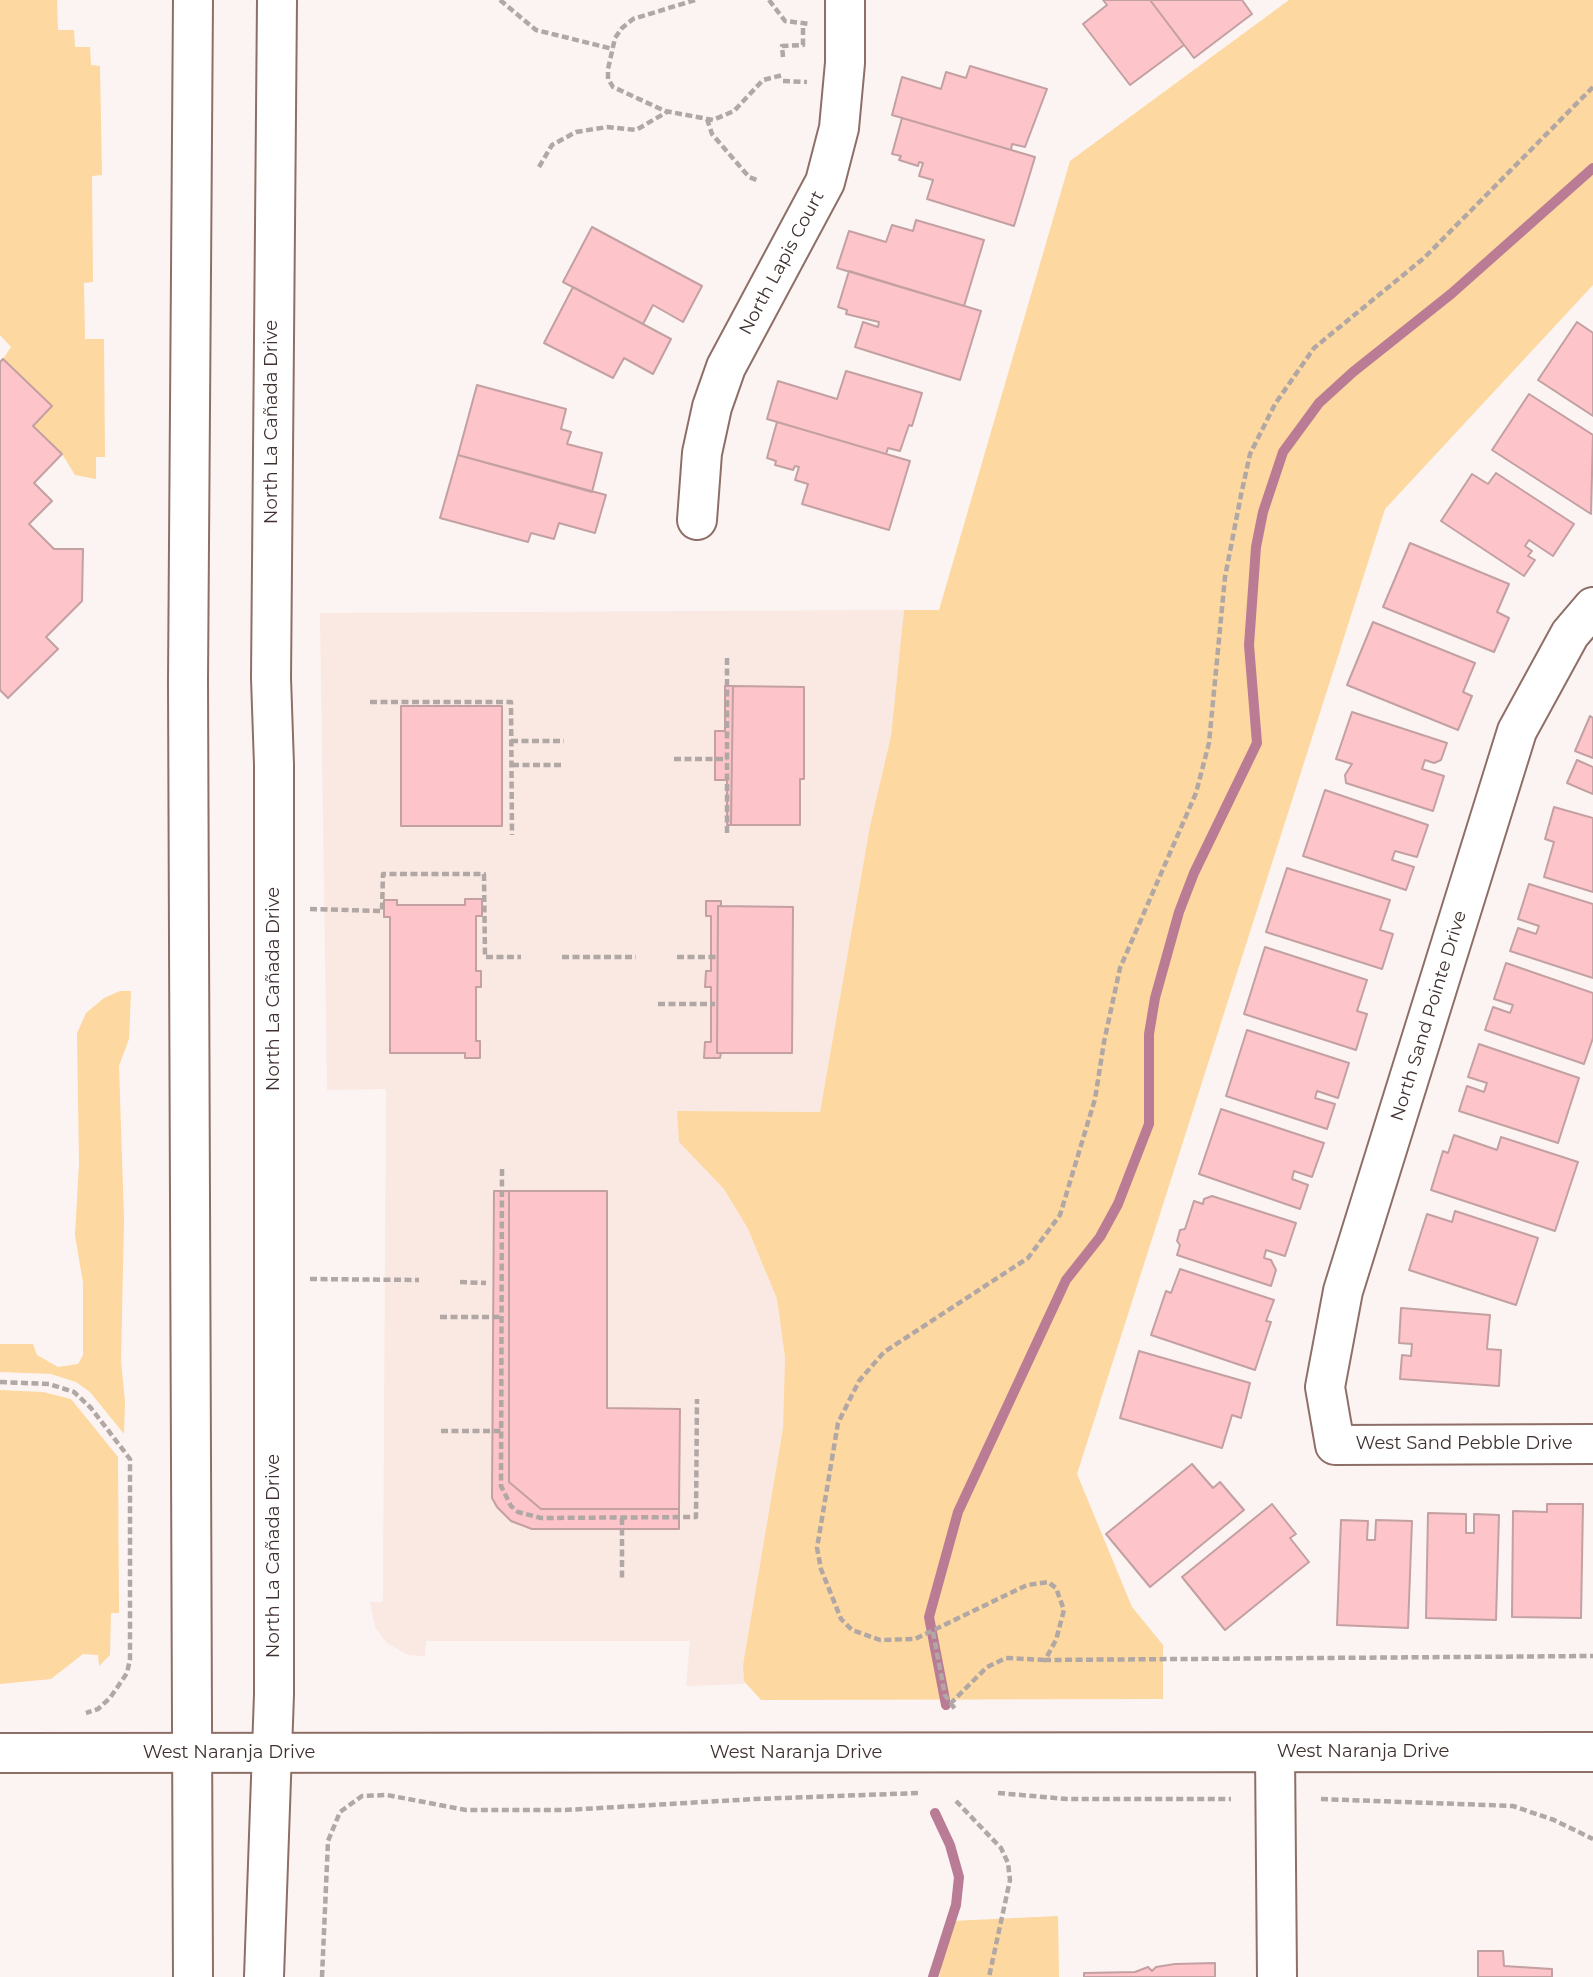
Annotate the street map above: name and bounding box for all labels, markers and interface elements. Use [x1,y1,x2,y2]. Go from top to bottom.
street label: North Lapis Court [735,187,829,339]
street label: North La Cañada Drive [261,320,283,524]
street label: North La Cañada Drive [263,887,285,1091]
street label: North Sand Pointe Drive [1387,908,1471,1124]
street label: West Sand Pebble Drive [1355,1433,1573,1455]
street label: North La Cañada Drive [263,1454,285,1658]
street label: West Naranja Drive [1277,1741,1449,1763]
street label: West Naranja Drive [143,1742,315,1764]
street label: West Naranja Drive [710,1742,882,1764]

